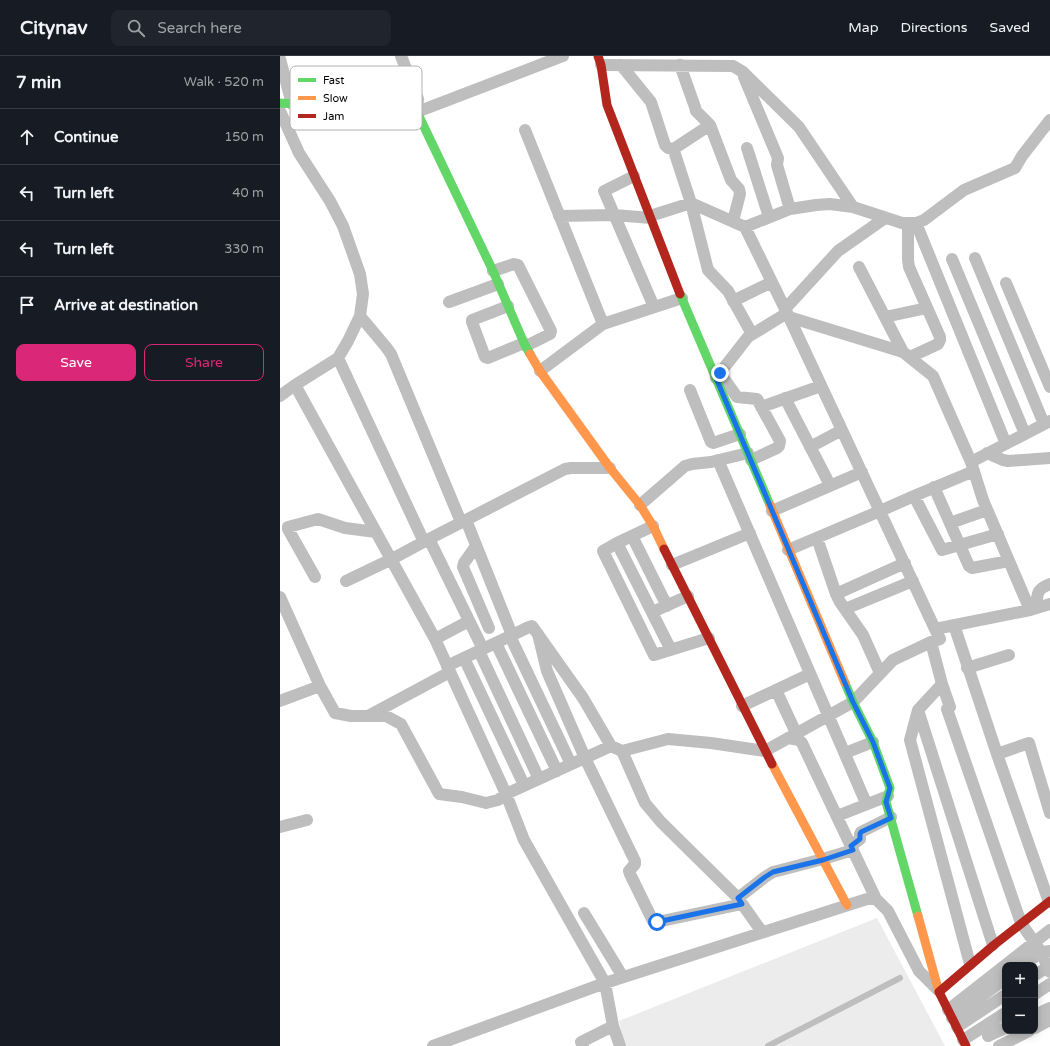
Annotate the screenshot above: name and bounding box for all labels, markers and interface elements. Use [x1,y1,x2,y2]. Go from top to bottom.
search box [111,10,391,46]
text: Citynav [20,17,87,39]
icon: search [125,17,147,39]
text: Search here [157,19,242,37]
text: Map [848,19,879,36]
text: Directions [901,19,968,36]
text: Saved [990,19,1030,36]
legend [290,66,422,130]
text: 7 min [16,72,61,93]
text: Walk · 520 m [184,74,264,90]
text: Fast [323,74,344,87]
text: Slow [323,92,348,105]
text: Jam [323,110,344,123]
icon: ahead [16,126,38,148]
text: Continue [54,128,118,146]
text: 150 m [224,129,264,145]
icon: left [16,182,38,204]
text: Turn left [54,184,114,202]
text: 40 m [232,185,264,201]
icon: left [16,238,38,260]
text: Turn left [54,240,114,258]
text: 330 m [224,241,264,257]
icon: arrive [16,294,38,316]
text: Arrive at destination [54,296,198,314]
button: Save [16,344,136,381]
button: Share [144,344,264,381]
route end [711,364,729,382]
route start [648,913,666,931]
map controls [1002,962,1038,1034]
button: + [1002,962,1038,998]
button: − [1002,998,1038,1034]

